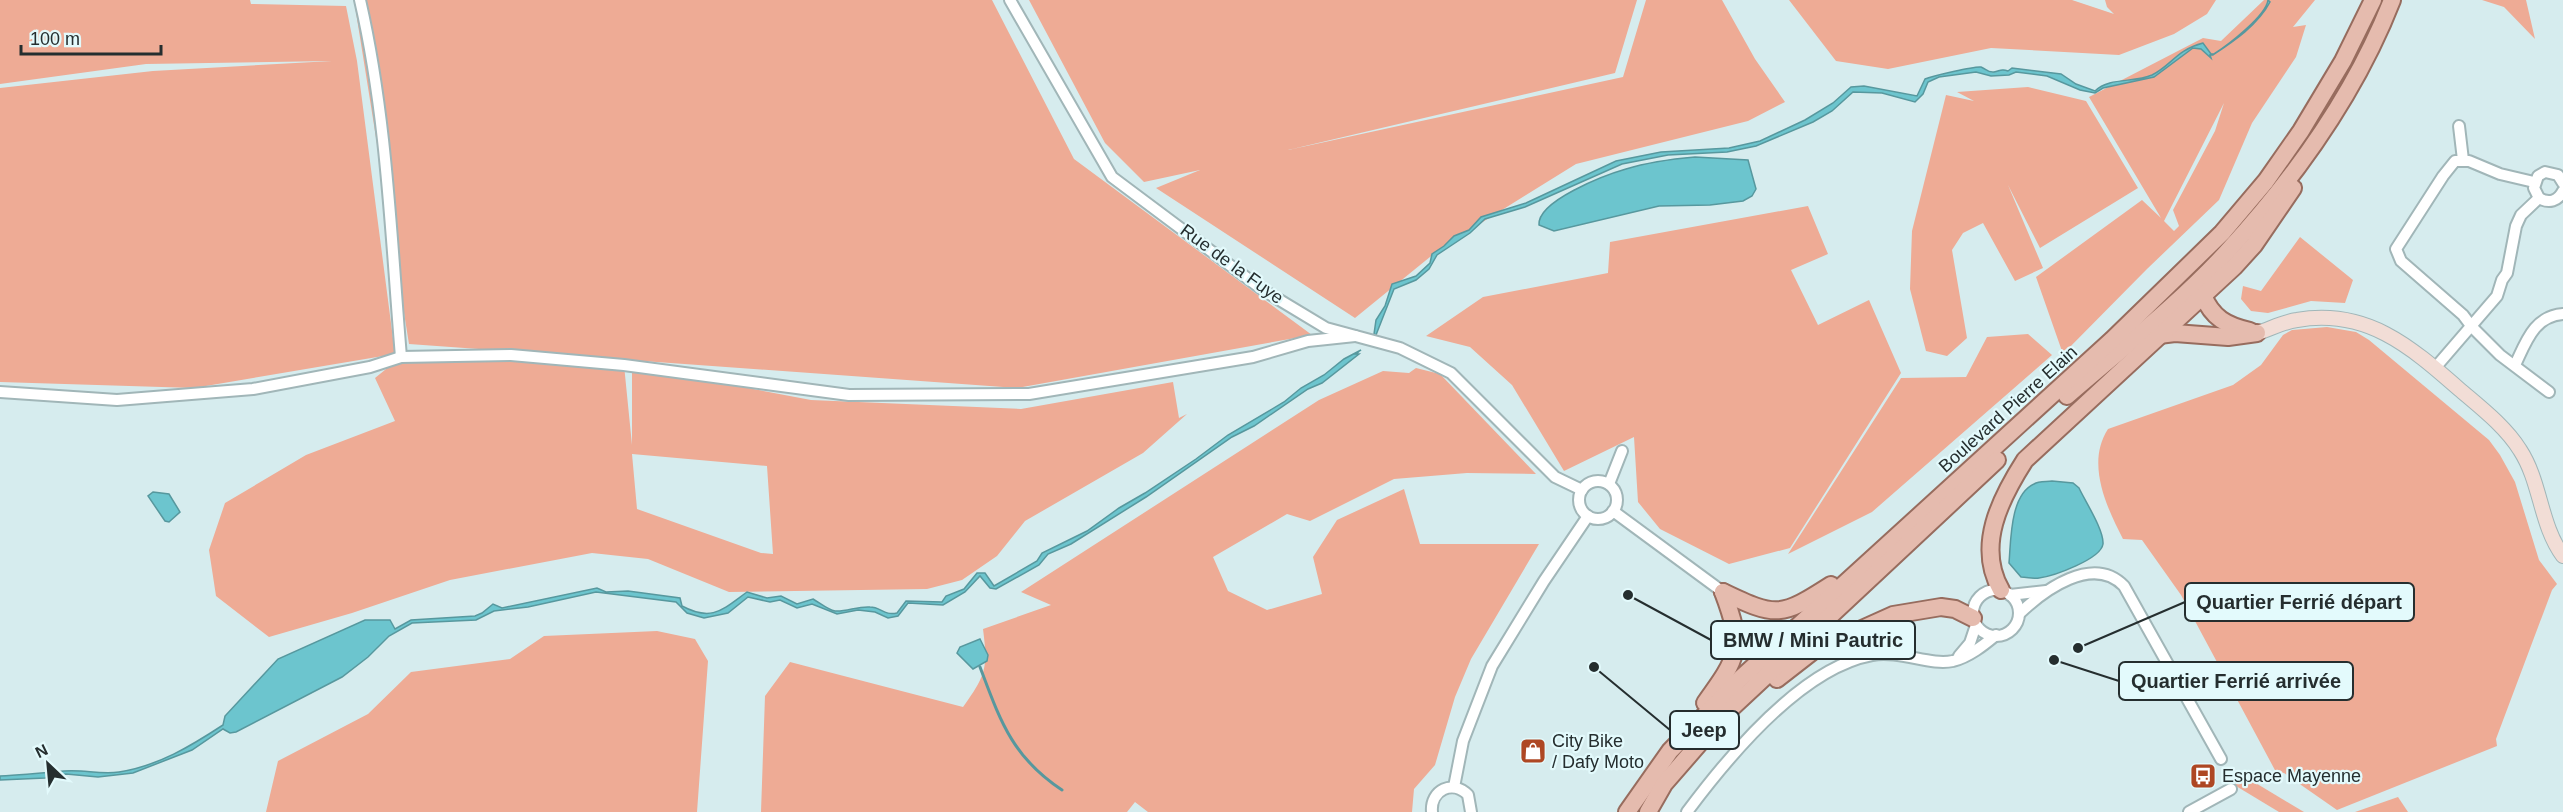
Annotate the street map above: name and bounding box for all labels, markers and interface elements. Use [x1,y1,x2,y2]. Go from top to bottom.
scale bar [21,18,160,56]
text: 100 m [30,29,80,49]
street label: Rue de la Fuye [1177,220,1287,308]
street label: Boulevard Pierre Elain [1935,342,2081,476]
callout: Quartier Ferrié départ [2185,583,2414,621]
text: Quartier Ferrié départ [2196,591,2402,613]
callout: BMW / Mini Pautric [1711,621,1915,659]
text: BMW / Mini Pautric [1723,629,1903,651]
callout: Quartier Ferrié arrivée [2119,662,2353,700]
text: Quartier Ferrié arrivée [2131,670,2341,692]
callout: Jeep [1670,711,1739,749]
text: Jeep [1681,719,1727,741]
place label: City Bike / Dafy Moto [1552,731,1644,772]
north arrow [18,734,78,794]
shop icon: City Bike / Dafy Moto [1518,736,1548,766]
text: N [33,741,51,761]
bus stop icon: Espace Mayenne [2188,761,2218,791]
place label: Espace Mayenne [2222,766,2361,786]

